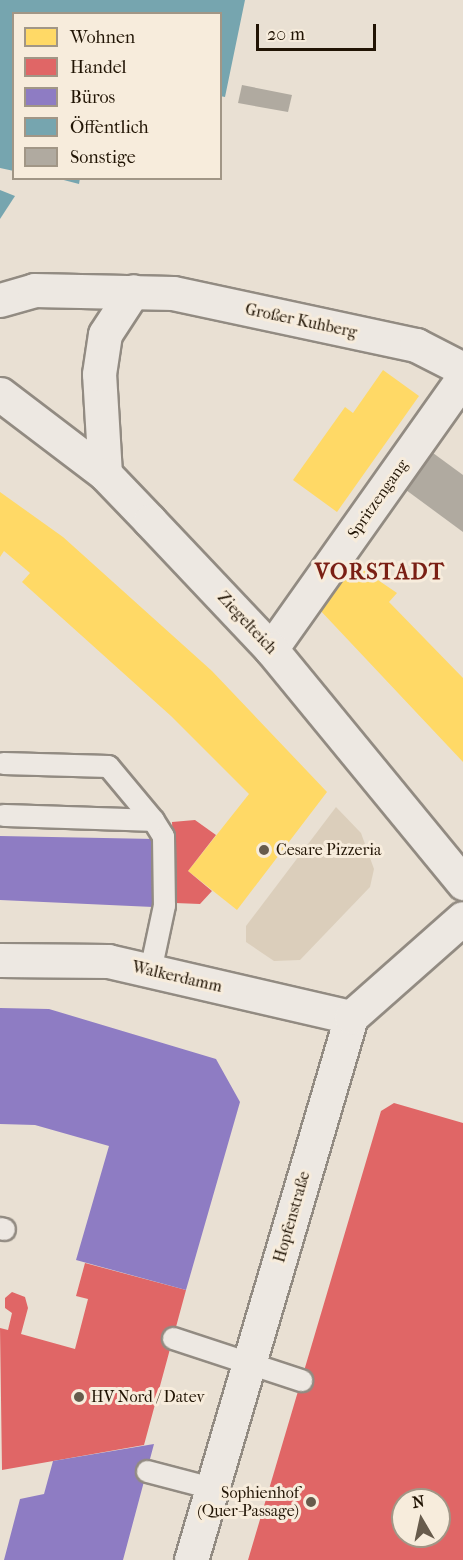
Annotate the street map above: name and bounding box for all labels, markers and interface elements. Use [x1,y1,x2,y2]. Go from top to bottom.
legend [12,12,222,180]
scale bar [259,12,379,50]
text: 20 m [267,24,305,45]
text: Wohnen [70,27,135,48]
text: Handel [70,57,127,78]
text: Büros [70,87,115,108]
text: Öffentlich [70,117,149,138]
text: Sonstige [70,147,136,168]
street label: Großer Kuhberg [243,300,359,342]
street label: Spritzengang [344,456,412,542]
district label: VORSTADT [315,560,445,586]
street label: Ziegelteich [213,588,281,658]
place label: Cesare Pizzeria [276,840,381,860]
marker: Cesare Pizzeria [257,843,271,857]
street label: Walkerdamm [130,957,224,997]
street label: Hopfenstraße [270,1169,314,1265]
place label: HV Nord / Datev [91,1387,205,1407]
marker: HV Nord / Datev [72,1390,86,1404]
place label: Sophienhof (Quer-Passage) [197,1483,299,1521]
north arrow [391,1488,451,1548]
text: N [411,1491,426,1512]
marker: Sophienhof (Quer-Passage) [304,1495,318,1509]

